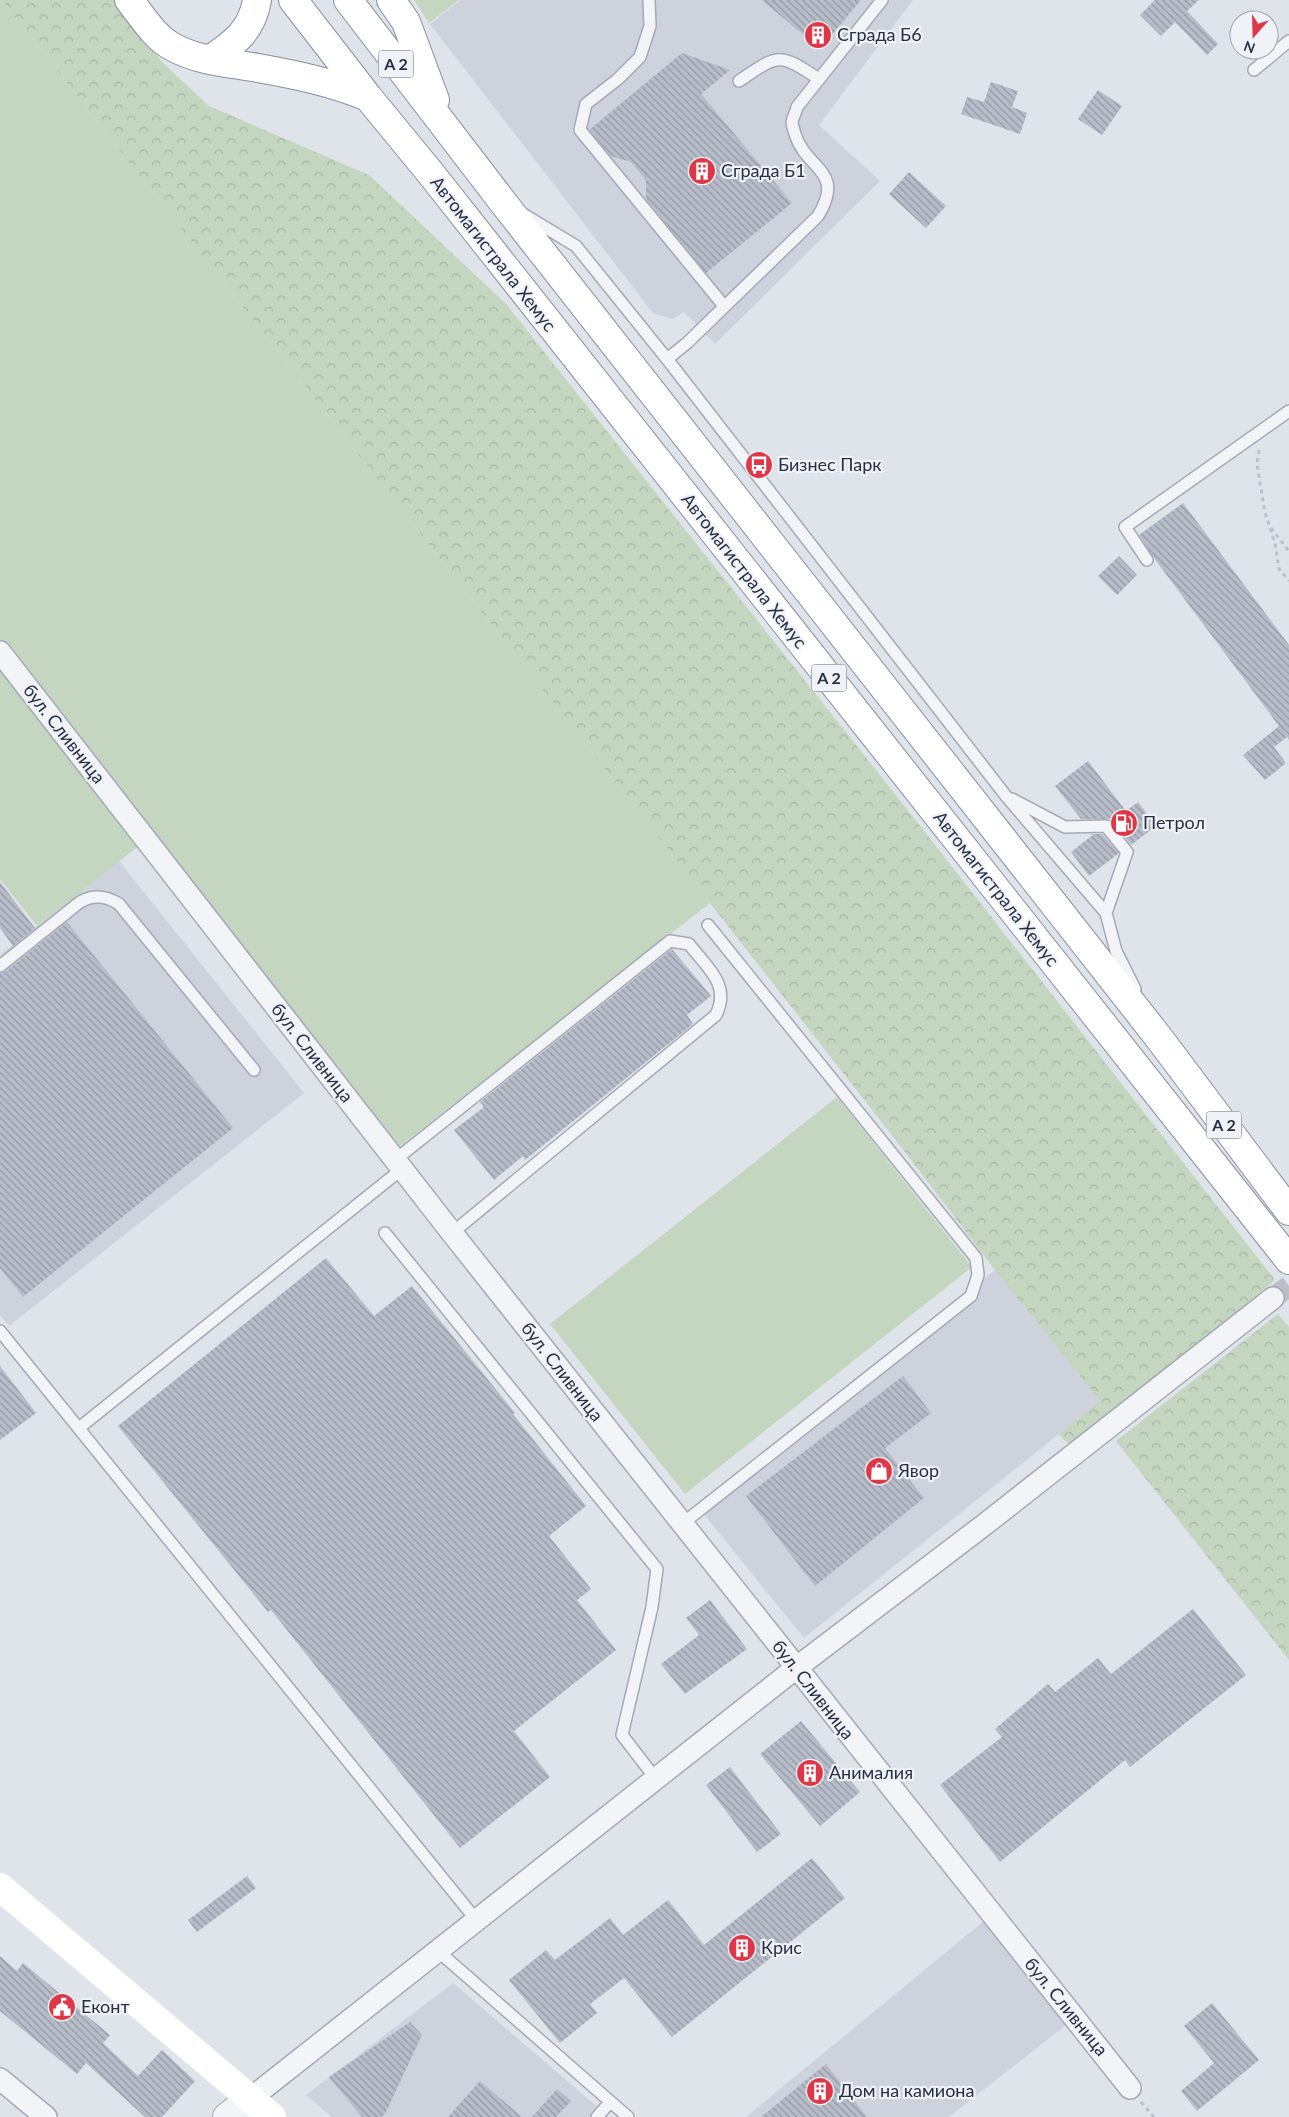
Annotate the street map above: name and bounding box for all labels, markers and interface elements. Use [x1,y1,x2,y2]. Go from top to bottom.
north arrow [1229,10,1279,60]
building icon: Сграда Б6 [803,20,833,50]
place label: Сграда Б6 [837,23,922,45]
text: N [1241,38,1257,58]
road number: A 2 [378,51,414,78]
building icon: Сграда Б1 [687,156,717,186]
place label: Сграда Б1 [721,159,806,181]
street label: Автомагистрала Хемус [426,171,561,336]
bus stop icon: Бизнес Парк [744,450,774,480]
place label: Бизнес Парк [778,453,882,475]
street label: Автомагистрала Хемус [677,488,812,653]
road number: A 2 [812,664,846,691]
street label: бул. Сливница [19,679,110,788]
street label: Автомагистрала Хемус [929,806,1064,971]
fuel station icon: Петрол [1109,808,1139,838]
place label: Петрол [1143,811,1205,833]
street label: бул. Сливница [267,998,358,1107]
road number: A 2 [1206,1112,1242,1138]
street label: бул. Сливница [517,1317,608,1426]
shop icon: Явор [864,1456,894,1486]
place label: Явор [897,1459,939,1481]
street label: бул. Сливница [768,1635,859,1744]
building icon: Анималия [795,1758,825,1788]
place label: Анималия [829,1761,913,1783]
building icon: Крис [727,1933,757,1963]
place label: Крис [761,1936,802,1958]
street label: бул. Сливница [1020,1953,1113,2060]
public building icon: Еконт [47,1992,77,2022]
place label: Еконт [81,1995,130,2017]
building icon: Дом на камиона [805,2076,835,2106]
place label: Дом на камиона [839,2079,974,2101]

